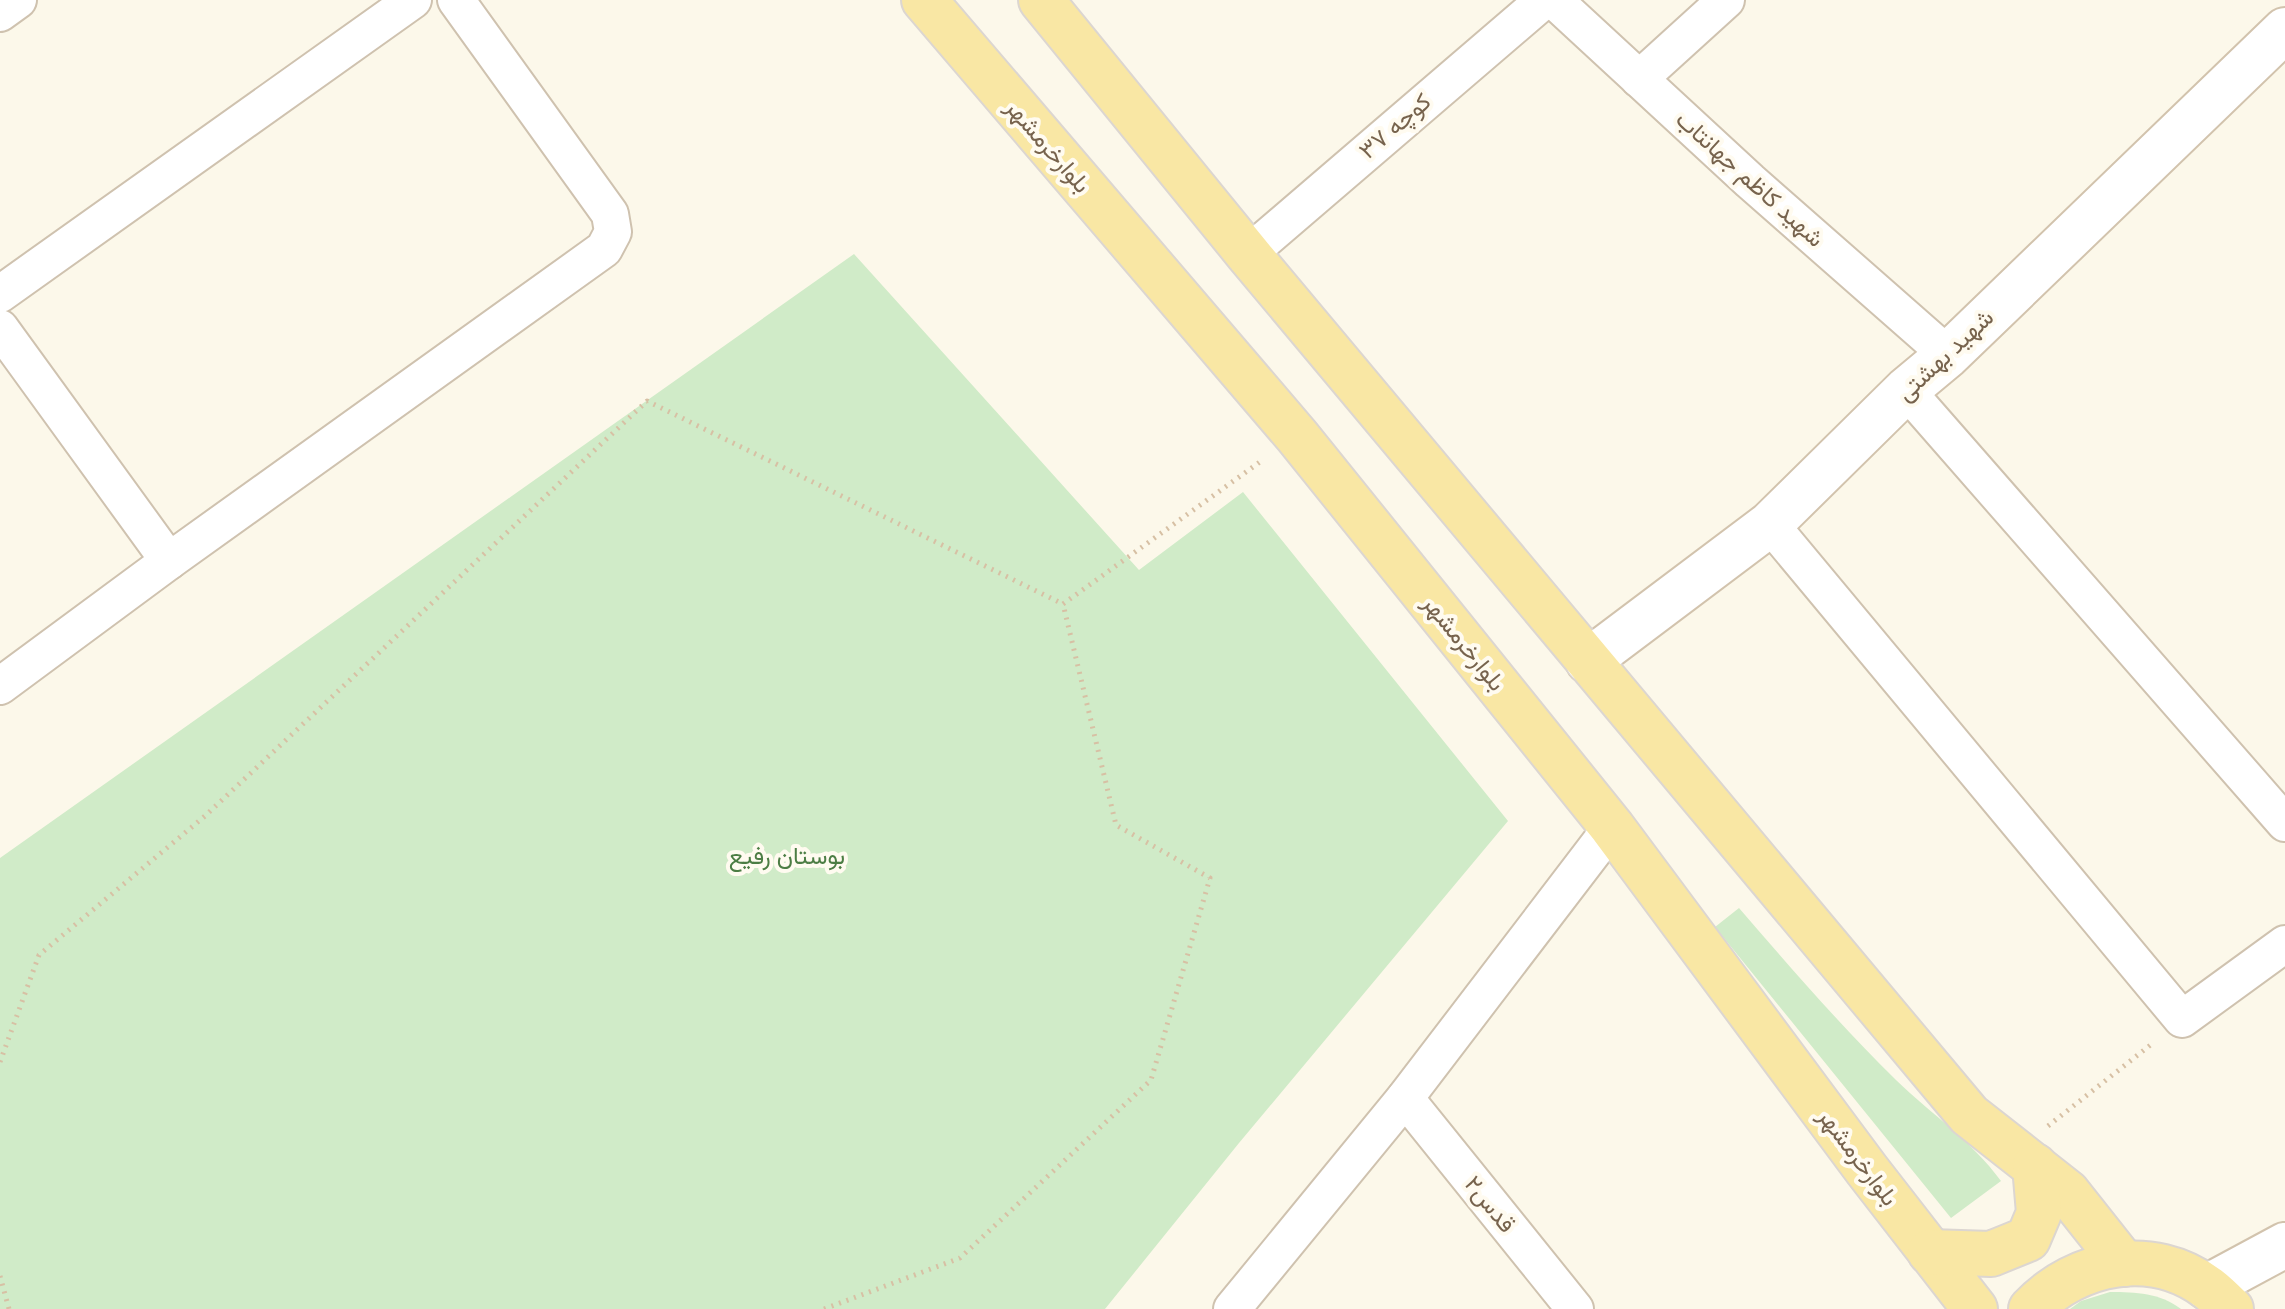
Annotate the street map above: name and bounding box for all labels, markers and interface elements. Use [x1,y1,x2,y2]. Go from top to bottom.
street label: کوچه ۳۷ [1352,86,1438,166]
street label: بلوارخرمشهر [998,91,1098,199]
street label: شهید کاظم جهانتاب [1669,104,1831,254]
street label: شهید بهشتی [1890,302,2000,408]
street label: بلوارخرمشهر [1416,587,1513,697]
park label: بوستان رفیع [729,840,845,873]
street label: بلوارخرمشهر [1811,1101,1905,1212]
street label: قدس۲ [1459,1169,1523,1238]

